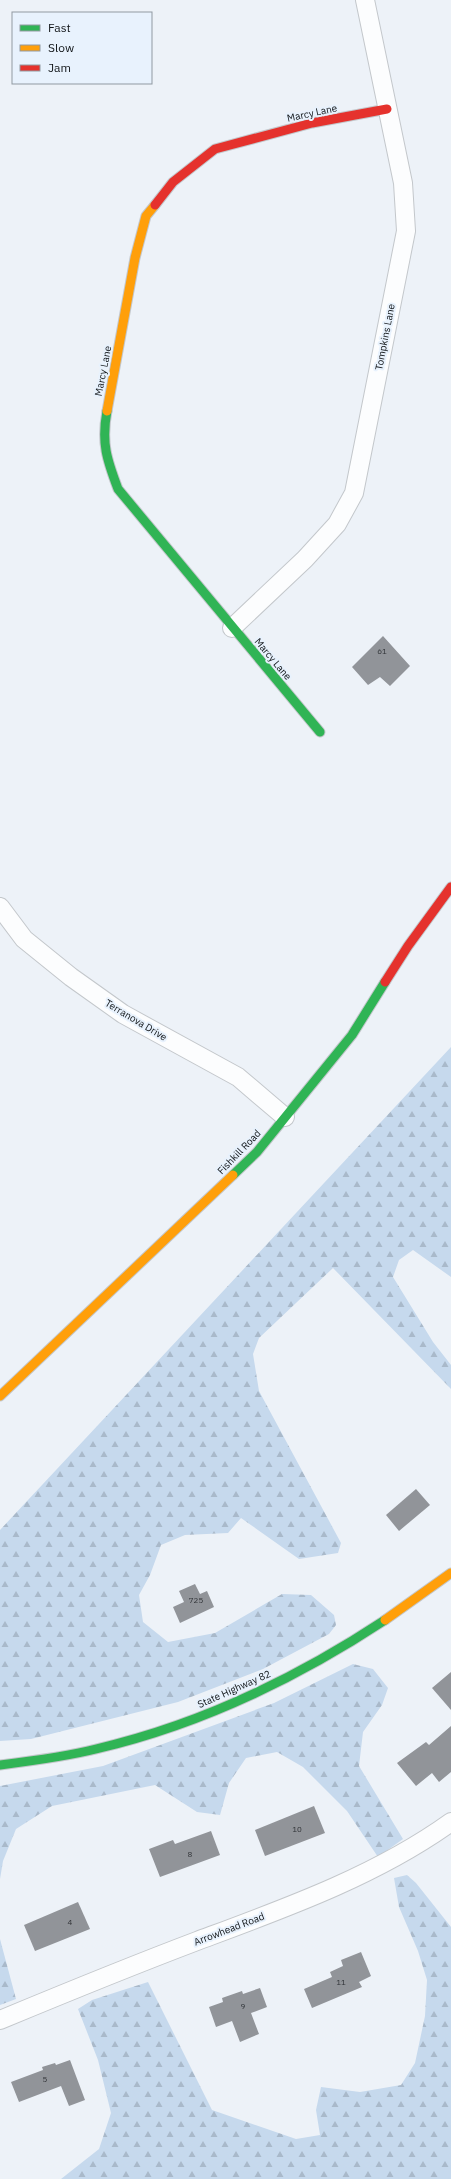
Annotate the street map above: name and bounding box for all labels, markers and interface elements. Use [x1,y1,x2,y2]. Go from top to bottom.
legend [12,12,152,84]
text: Fast [48,20,71,35]
text: Slow [48,40,74,55]
text: Jam [48,60,71,75]
street label: Marcy Lane [286,101,339,125]
street label: Tompkins Lane [372,302,398,371]
street label: Marcy Lane [92,344,114,397]
street label: Marcy Lane [252,635,295,683]
house number: 61 [377,646,387,656]
street label: Terranova Drive [103,996,170,1044]
street label: Fishkill Road [214,1127,264,1177]
house number: 725 [189,1595,203,1605]
street label: State Highway 82 [195,1667,273,1711]
house number: 10 [292,1824,302,1834]
house number: 8 [188,1849,193,1859]
street label: Arrowhead Road [192,1910,266,1948]
house number: 4 [68,1917,73,1927]
house number: 11 [336,1977,346,1987]
house number: 9 [241,2001,246,2011]
house number: 5 [43,2074,48,2084]

